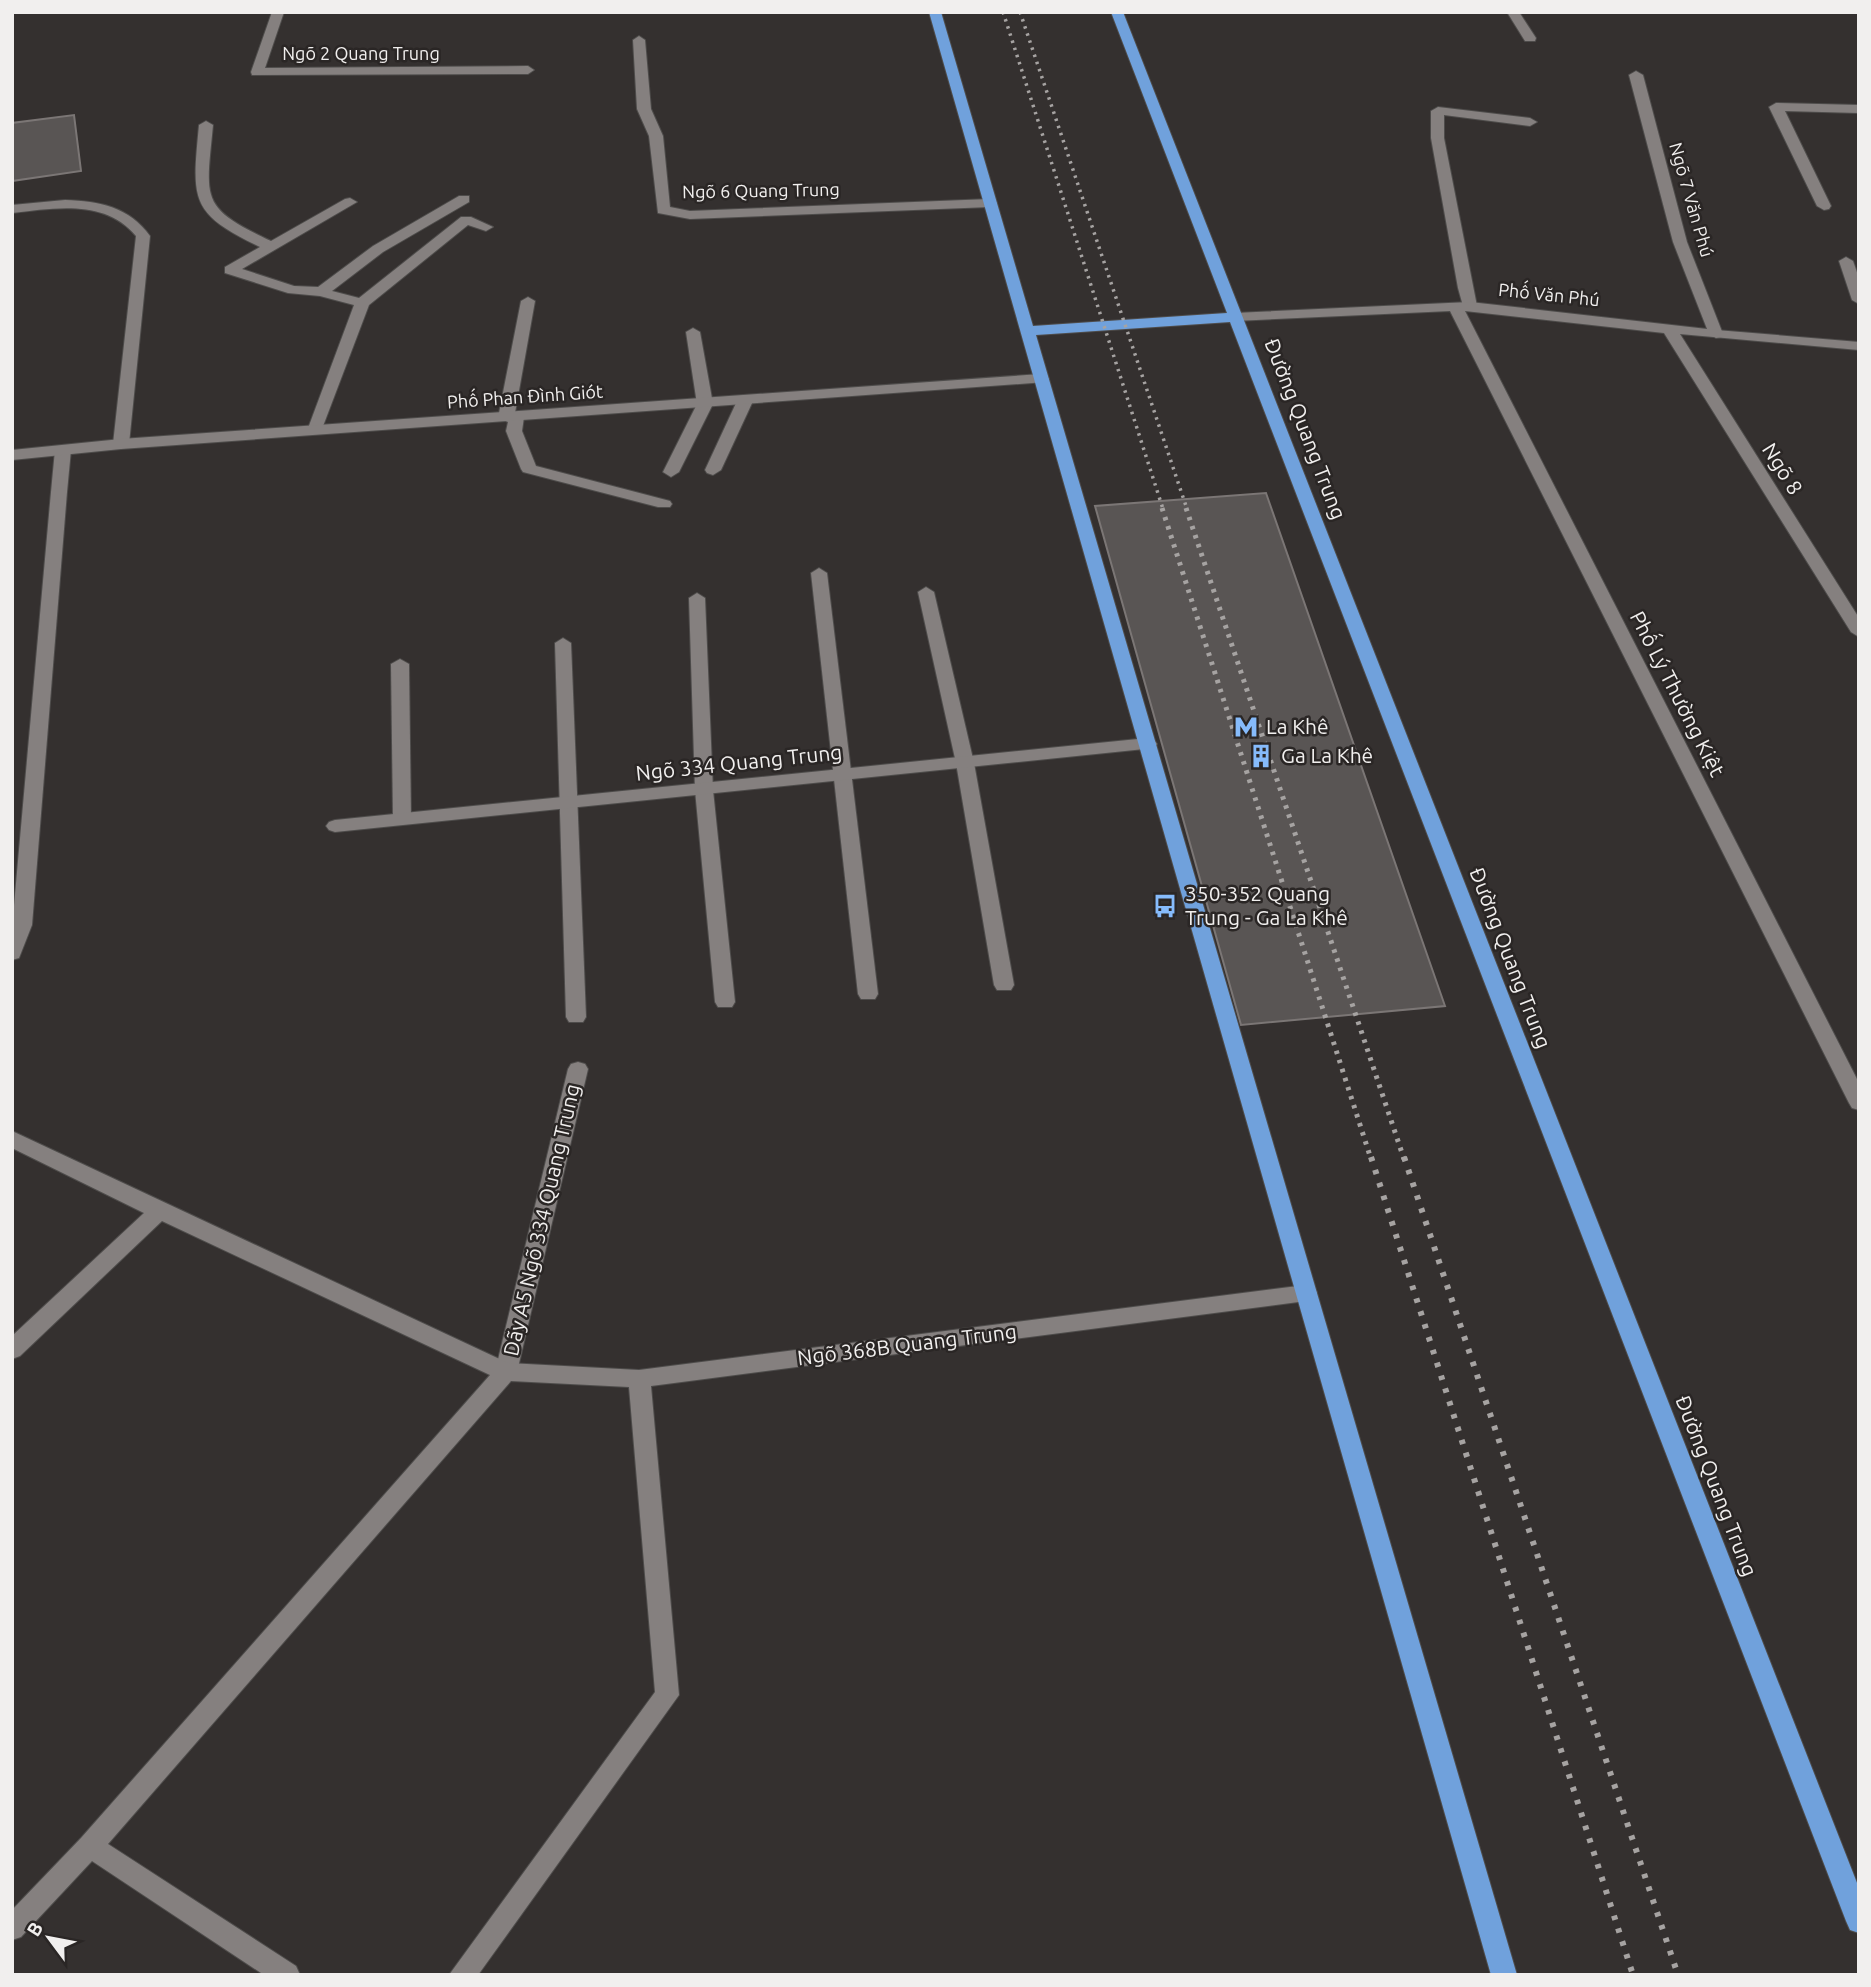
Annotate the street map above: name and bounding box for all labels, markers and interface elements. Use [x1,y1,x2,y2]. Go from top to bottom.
street label: Ngõ 2 Quang Trung [282,43,440,64]
street label: Ngõ 7 Văn Phú [1666,140,1718,259]
street label: Ngõ 6 Quang Trung [682,179,840,202]
street label: Phố Văn Phú [1497,276,1601,309]
street label: Đường Quang Trung [1260,335,1351,522]
street label: Phố Phan Đình Giót [446,378,604,411]
street label: Ngõ 8 [1758,438,1808,499]
street label: Phố Lý Thường Kiệt [1626,606,1732,780]
metro station icon: La Khê [1232,713,1260,741]
place label: La Khê [1266,714,1329,738]
street label: Ngõ 334 Quang Trung [634,739,843,785]
building icon: Ga La Khê [1247,742,1275,770]
place label: Ga La Khê [1281,743,1373,767]
street label: Đường Quang Trung [1465,864,1556,1051]
place label: 350-352 Quang Trung - Ga La Khê [1185,881,1348,929]
bus stop icon: 350-352 Quang Trung - Ga La Khê [1151,892,1179,920]
street label: Dãy A5 Ngõ 334 Quang Trung [498,1082,584,1358]
street label: Ngõ 368B Quang Trung [796,1319,1018,1369]
street label: Đường Quang Trung [1671,1392,1762,1579]
north arrow [14,1903,84,1973]
text: B [22,1918,47,1940]

